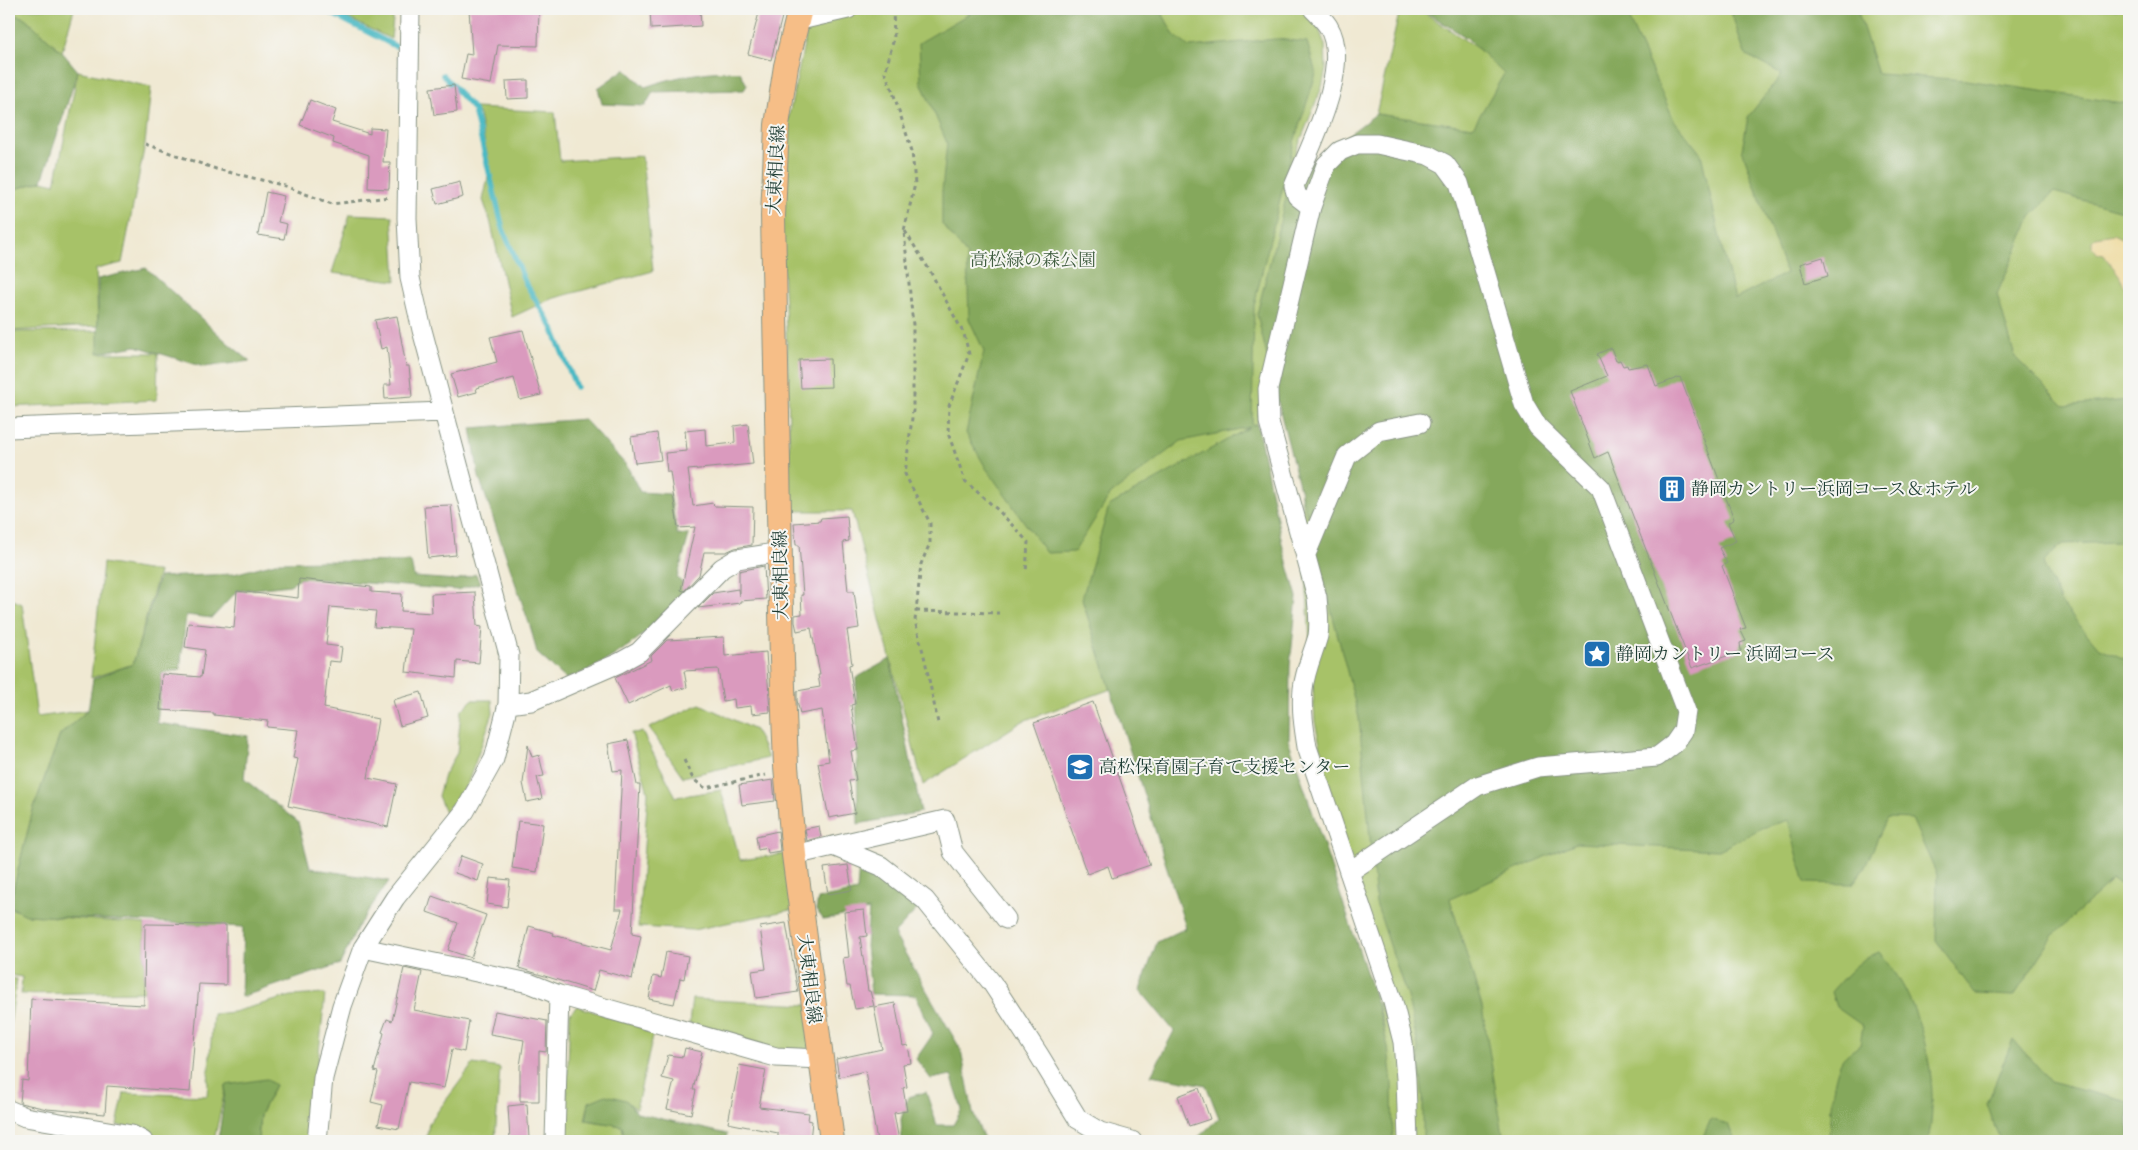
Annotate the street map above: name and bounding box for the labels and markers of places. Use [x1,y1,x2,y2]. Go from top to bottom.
building icon: 静岡カントリー浜岡コース＆ホテル [1657,474,1687,504]
place label: 静岡カントリー浜岡コース＆ホテル [1691,478,1977,501]
place icon: 静岡カントリー 浜岡コース [1582,639,1612,669]
place label: 静岡カントリー 浜岡コース [1616,643,1835,666]
school or university icon: 高松保育園子育て支援センター [1065,752,1095,782]
place label: 高松保育園子育て支援センター [1099,756,1350,779]

